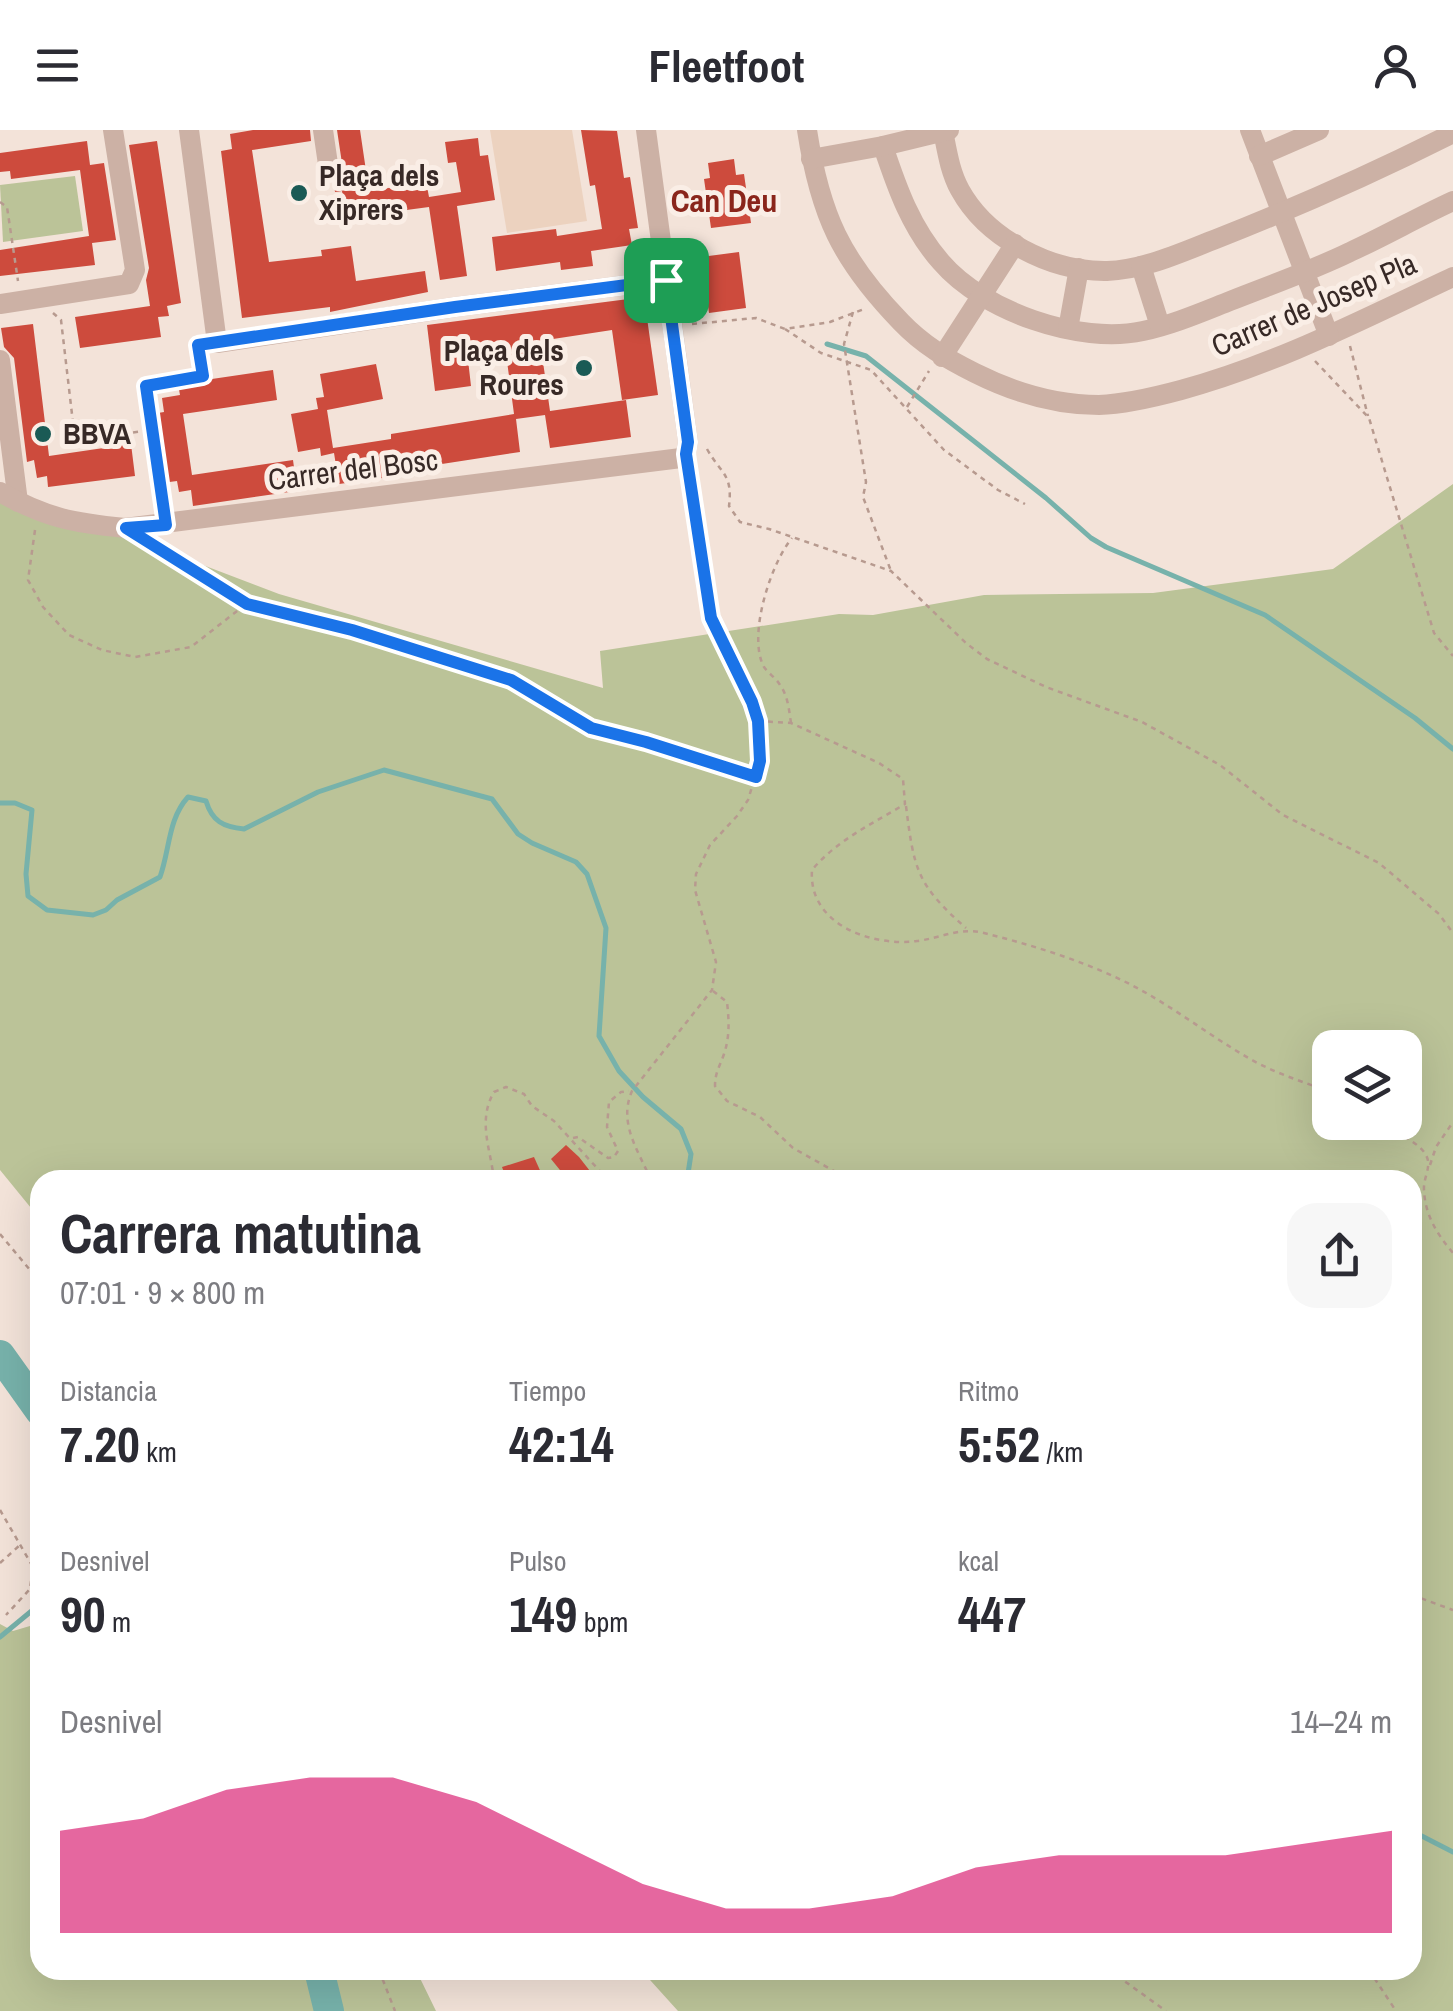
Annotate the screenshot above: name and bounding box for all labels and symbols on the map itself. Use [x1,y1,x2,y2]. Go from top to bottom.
place label: Plaça dels Xiprers [319,155,439,229]
district label: Can Deu [671,179,777,222]
marker: Plaça dels Xiprers [288,182,310,204]
pin [624,238,709,323]
street label: Carrer de Josep Pla [1205,243,1422,365]
place label: Plaça dels Roures [444,330,564,404]
marker: Plaça dels Roures [573,357,595,379]
place label: BBVA [63,413,131,453]
marker: BBVA [32,423,54,445]
street label: Carrer del Bosc [266,439,440,499]

